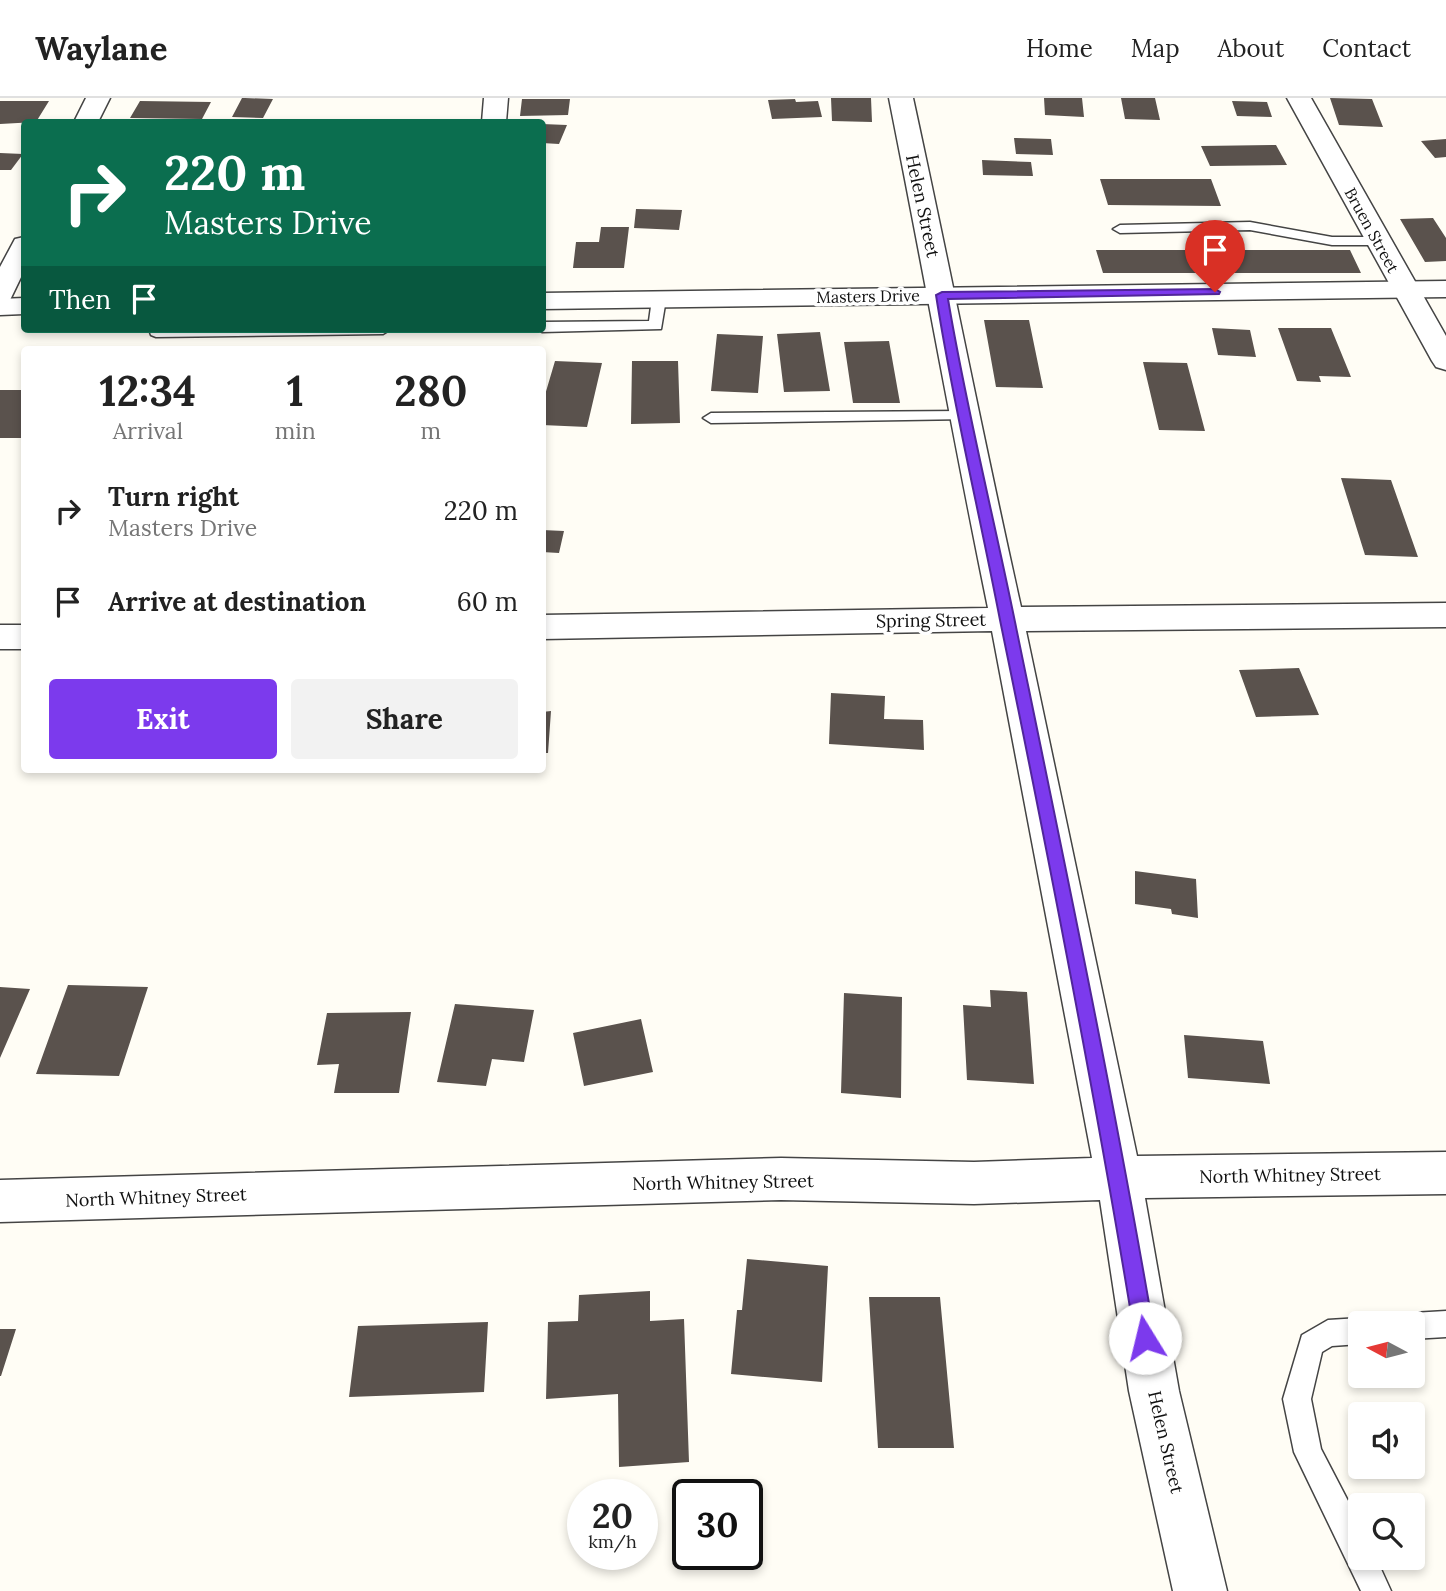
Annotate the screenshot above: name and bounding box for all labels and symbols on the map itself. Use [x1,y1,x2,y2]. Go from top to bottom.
street label: Helen Street [901,152,945,260]
street label: Bruen Street [1340,184,1404,277]
pin [1185,220,1245,292]
street label: Masters Drive [816,285,920,307]
street label: Spring Street [876,608,986,632]
street label: North Whitney Street [1199,1162,1381,1188]
street label: North Whitney Street [632,1169,814,1195]
street label: North Whitney Street [65,1182,247,1212]
position arrow [1108,1301,1182,1375]
north arrow [1348,1311,1424,1388]
street label: Helen Street [1143,1388,1189,1496]
speed limit sign: 30 [672,1479,763,1570]

